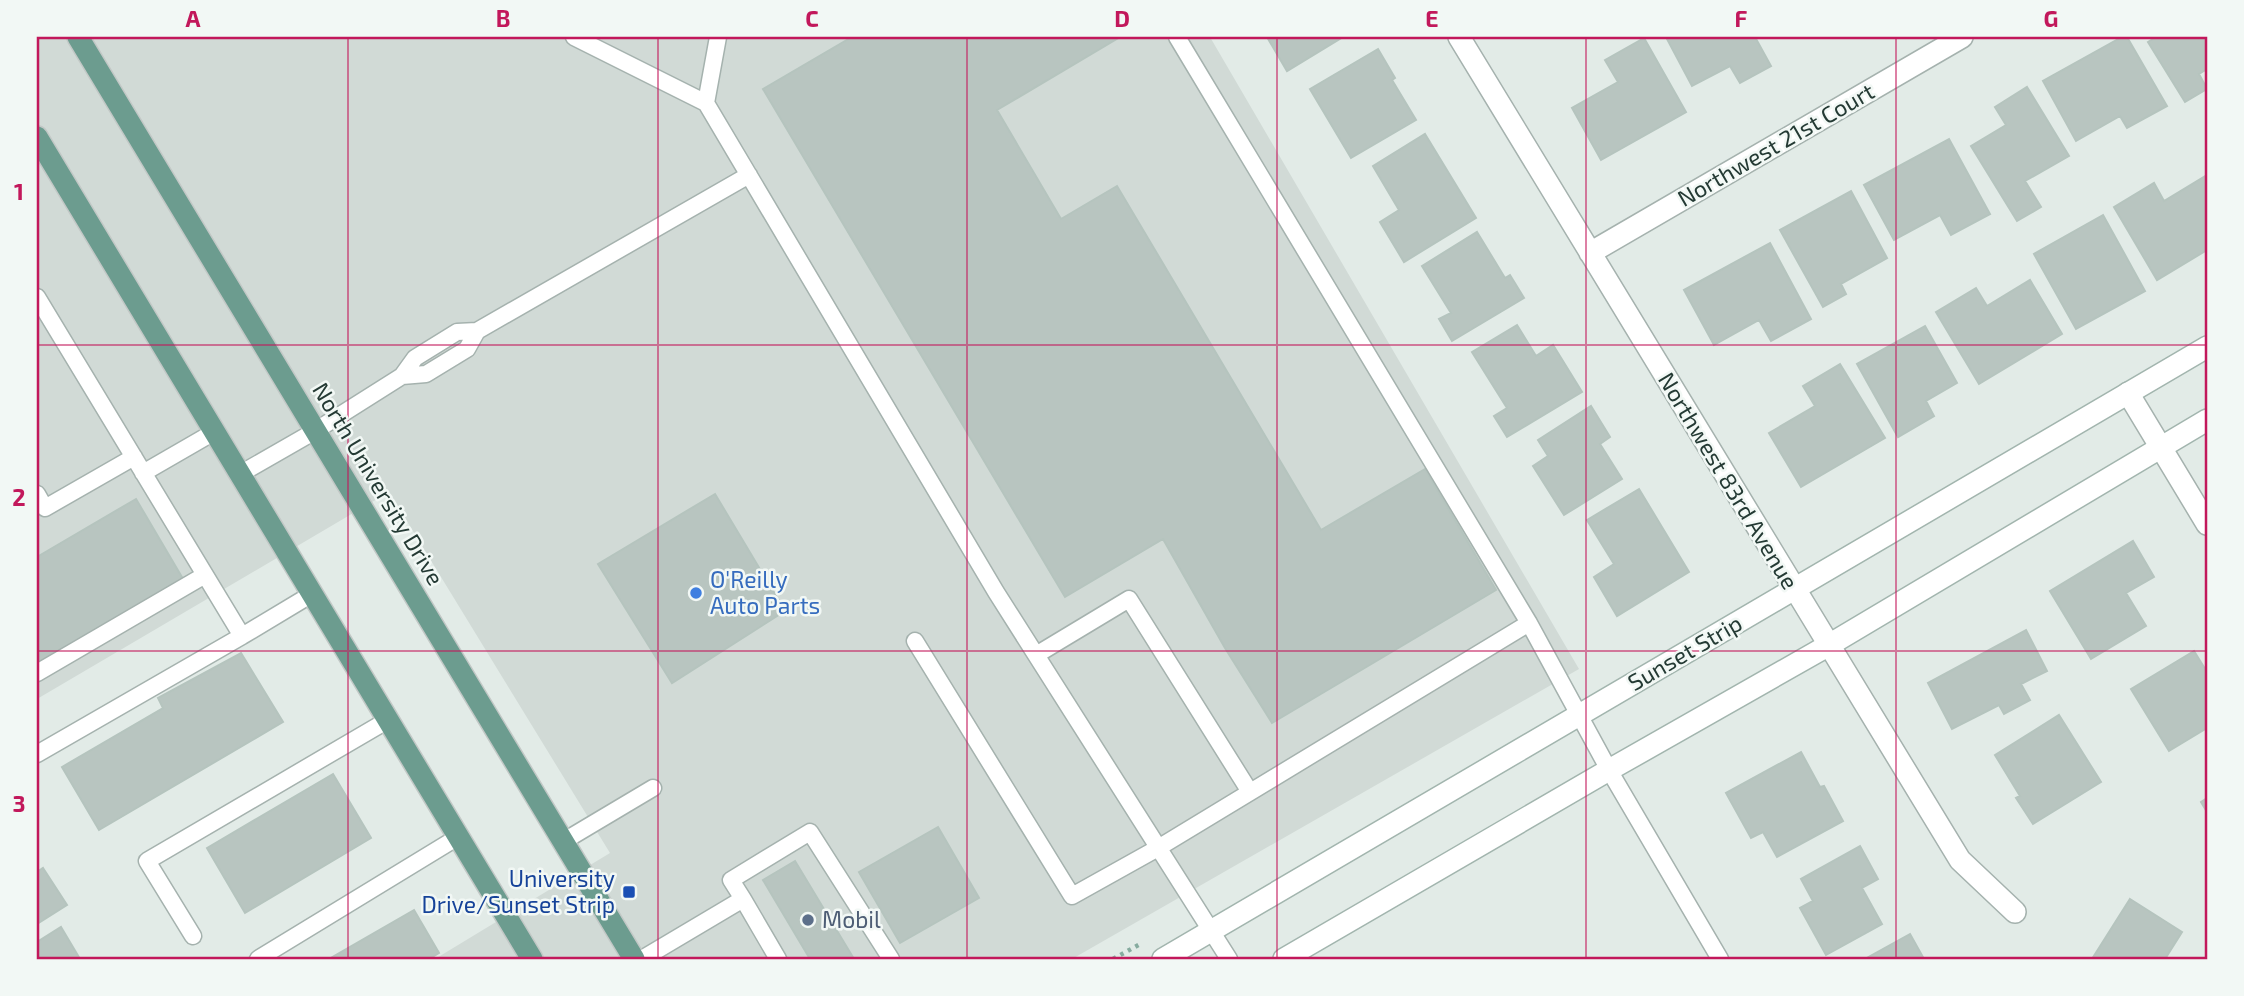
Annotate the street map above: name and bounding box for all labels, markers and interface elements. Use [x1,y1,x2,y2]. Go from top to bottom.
text: A [185,4,201,32]
text: B [496,4,510,32]
text: C [805,4,819,32]
text: D [1114,4,1130,32]
text: E [1425,4,1439,32]
text: F [1735,4,1748,32]
text: G [2044,4,2058,32]
street label: Northwest 21st Court [1672,76,1879,212]
text: 1 [14,177,24,205]
street label: Northwest 83rd Avenue [1653,367,1805,594]
street label: North University Drive [307,377,450,590]
text: 2 [12,483,26,511]
place label: O'Reilly Auto Parts [710,565,820,619]
marker: O'Reilly Auto Parts [688,585,704,601]
street label: Sunset Strip [1622,608,1747,696]
text: 3 [12,789,26,817]
place label: University Drive/Sunset Strip [421,864,615,918]
marker: University Drive/Sunset Strip [621,884,637,900]
place label: Mobil [822,905,881,933]
marker: Mobil [800,912,816,928]

